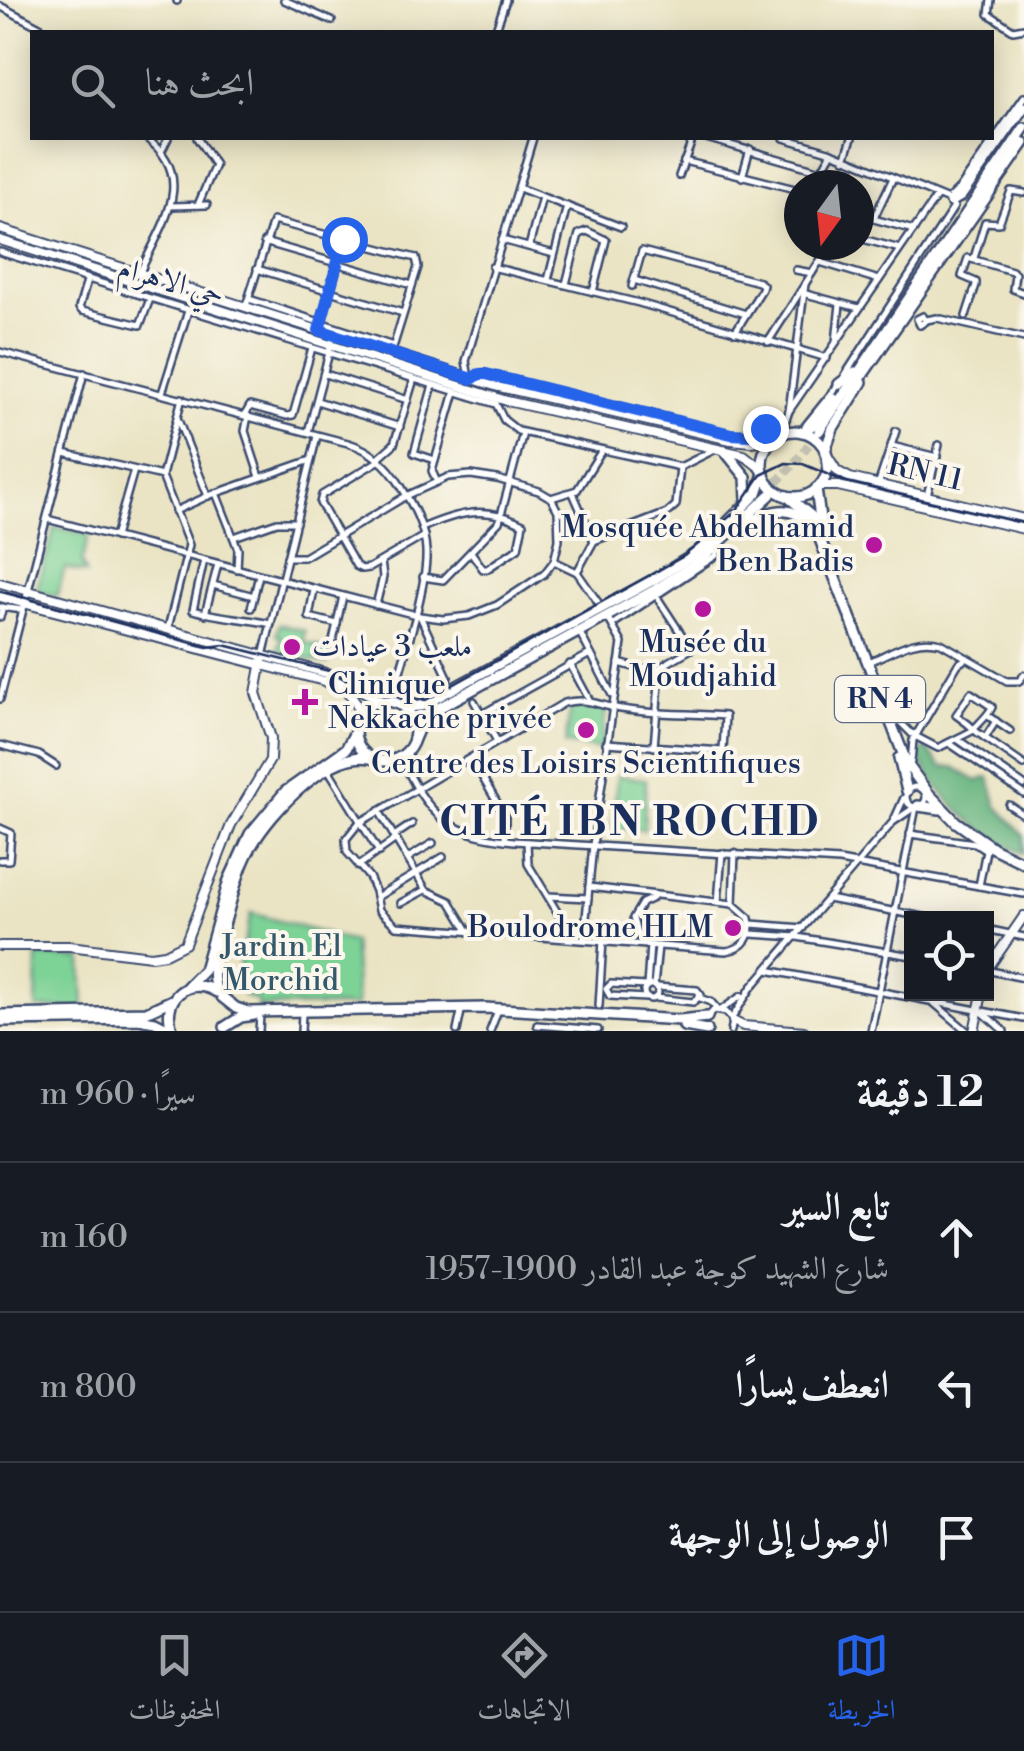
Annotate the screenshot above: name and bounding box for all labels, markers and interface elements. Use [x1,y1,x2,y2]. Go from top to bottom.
search box [30,30,994,140]
icon: search [65,58,120,113]
text: ابحث هنا [145,60,254,107]
north arrow [784,170,874,260]
route start [322,217,368,263]
street label: حي الاهرام [112,249,228,321]
route end [743,406,789,452]
street label: RN 11 [884,446,966,500]
place label: Mosquée Abdelhamid Ben Badis [561,509,854,581]
marker: Mosquée Abdelhamid Ben Badis [863,534,885,556]
marker: Musée du Moudjahid [692,598,714,620]
place label: Musée du Moudjahid [629,624,777,696]
place label: ملعب 3 عيادات [312,628,472,666]
marker: ملعب 3 عيادات [281,636,303,658]
place label: Clinique Nekkache privée [328,666,552,738]
road number: RN 4 [835,676,925,722]
marker: Clinique Nekkache privée [292,689,318,715]
marker: Centre des Loisirs Scientifiques [575,719,597,741]
place label: Centre des Loisirs Scientifiques [371,745,801,783]
district label: CITÉ IBN ROCHD [439,794,821,848]
place label: Boulodrome HLM [467,909,713,947]
map controls [904,911,994,1001]
button: locate [904,911,994,1001]
marker: Boulodrome HLM [722,917,744,939]
park label: Jardin El Morchid [219,928,342,1000]
text: 12 دقيقة [857,1067,984,1120]
text: سيرًا · 960 m [40,1074,196,1114]
text: تابع السير [784,1184,889,1231]
icon: ahead [929,1210,984,1265]
text: 160 m [40,1217,128,1257]
text: شارع الشهيد كوجة عبد القادر 1900-1957 [426,1249,889,1289]
icon: left [929,1360,984,1415]
text: انعطف يسارًا [735,1362,889,1409]
text: 800 m [40,1367,137,1407]
icon: arrive [929,1510,984,1565]
text: الوصول إلى الوجهة [669,1512,889,1559]
tab: المحفوظات [128,1628,221,1737]
tab: الاتجاهات [477,1628,571,1737]
tab: الخريطة [828,1628,896,1737]

